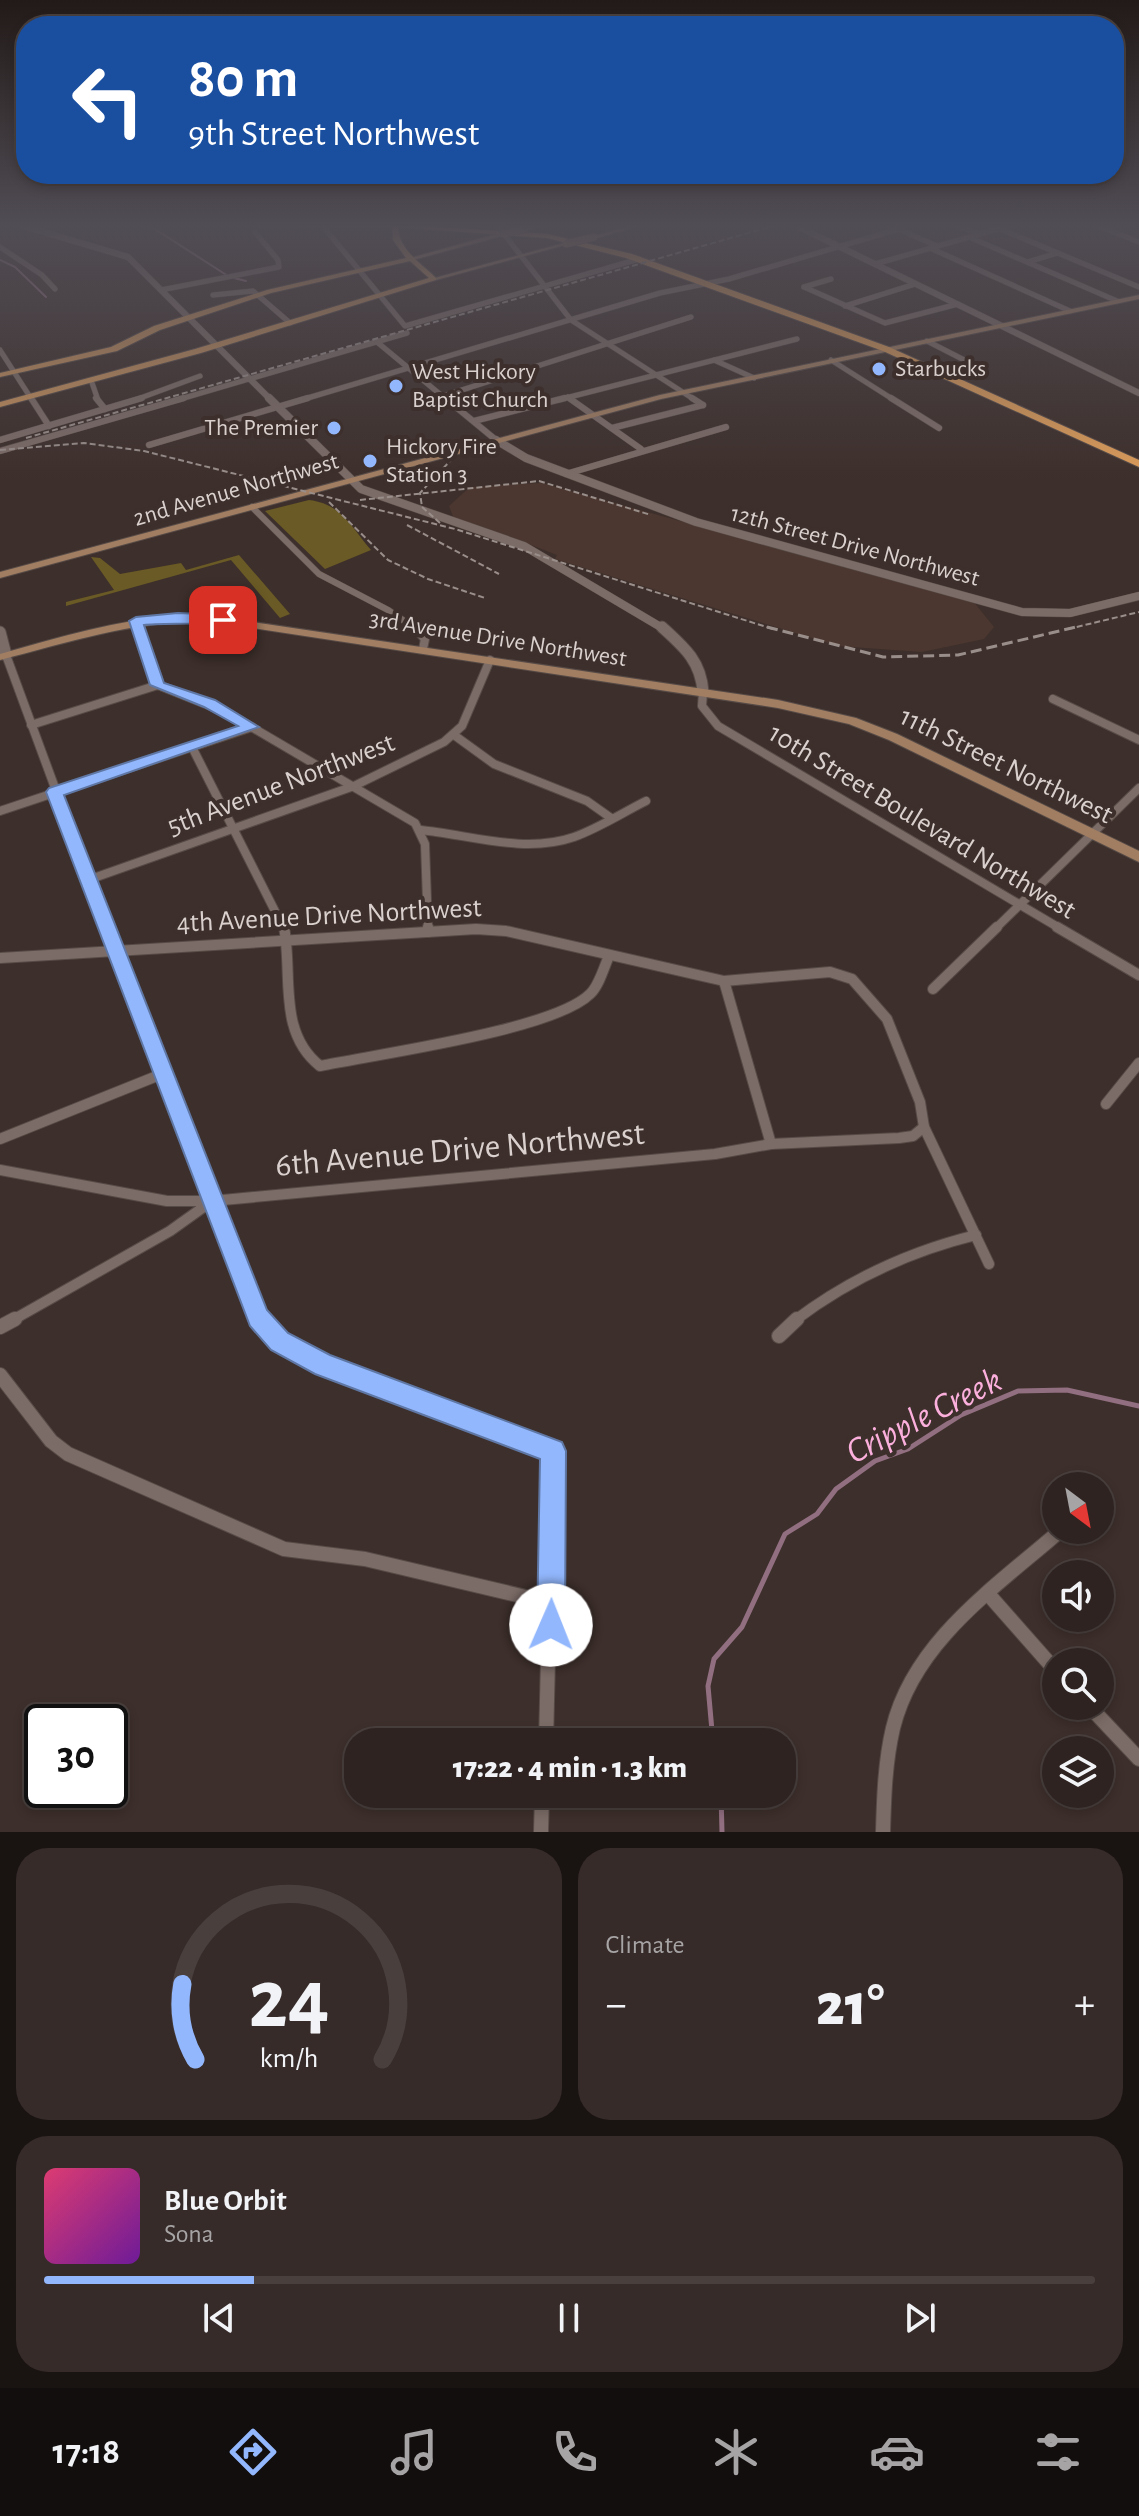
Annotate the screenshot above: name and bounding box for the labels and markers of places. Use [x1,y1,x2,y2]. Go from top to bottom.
place label: Starbucks [895,357,986,381]
place label: West Hickory Baptist Church [412,360,549,412]
marker: Starbucks [870,360,888,378]
marker: West Hickory Baptist Church [387,377,405,395]
place label: The Premier [204,416,318,440]
marker: The Premier [325,419,343,437]
place label: Hickory Fire Station 3 [386,435,497,487]
marker: Hickory Fire Station 3 [361,452,379,470]
pin [189,586,257,654]

